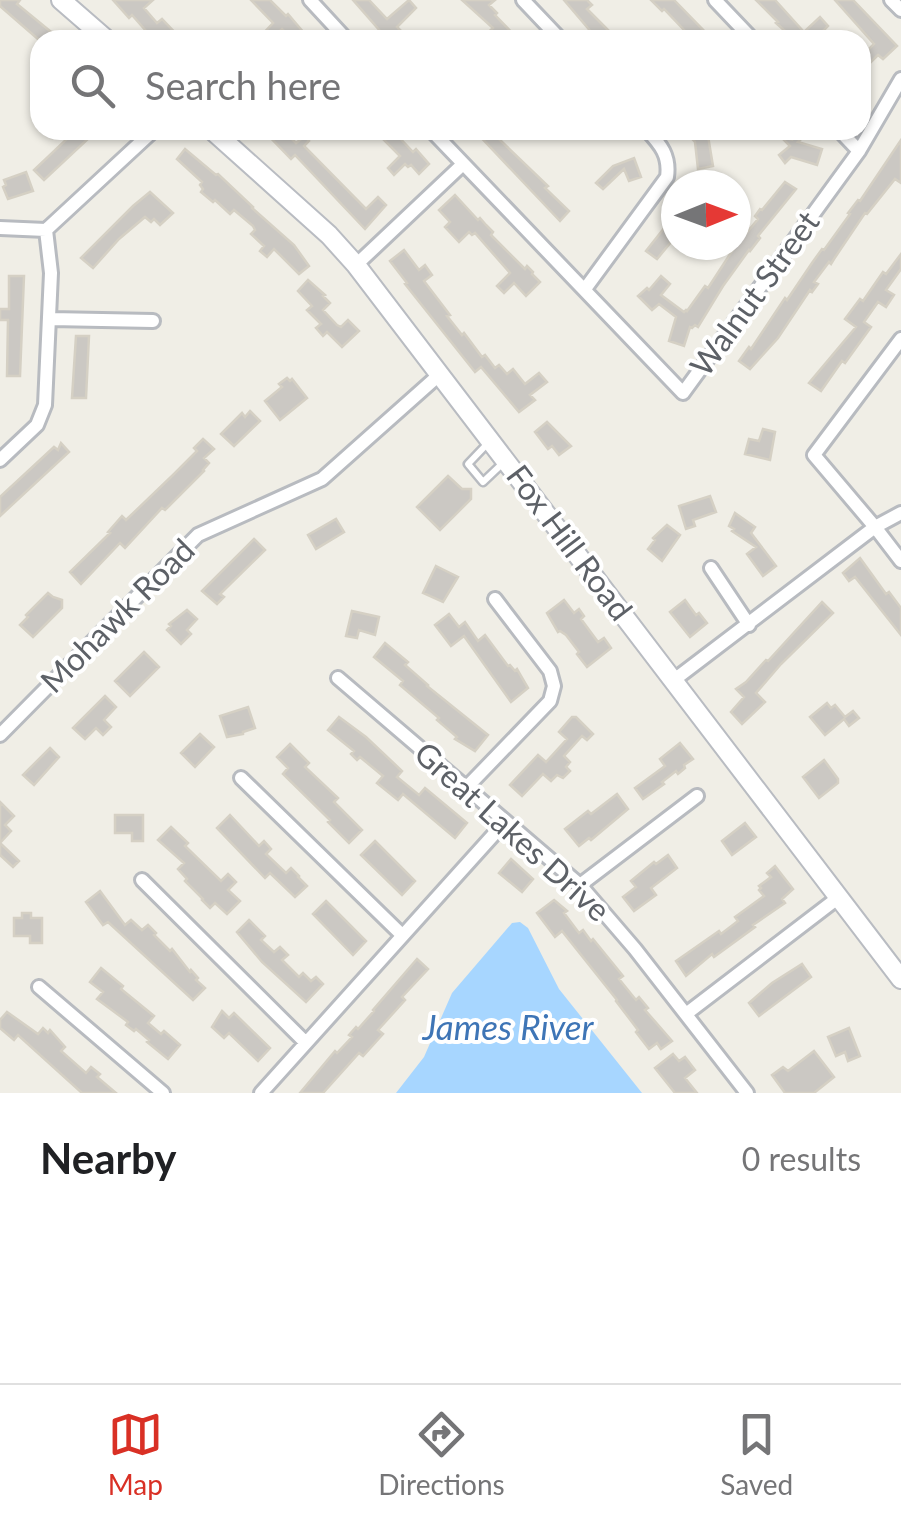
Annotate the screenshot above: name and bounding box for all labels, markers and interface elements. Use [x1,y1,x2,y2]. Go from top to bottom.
search box [30,30,871,140]
icon: search [65,58,120,113]
text: Search here [145,62,341,108]
north arrow [661,170,751,260]
street label: Walnut Street [681,203,827,383]
street label: Fox Hill Road [499,457,641,627]
street label: Mohawk Road [32,530,202,700]
street label: Great Lakes Drive [407,733,619,929]
water label: James River [421,1005,595,1047]
text: Nearby [40,1133,177,1183]
text: 0 results [742,1139,861,1178]
tab: Map [108,1407,163,1501]
tab: Directions [378,1407,505,1501]
tab: Saved [720,1407,793,1501]

